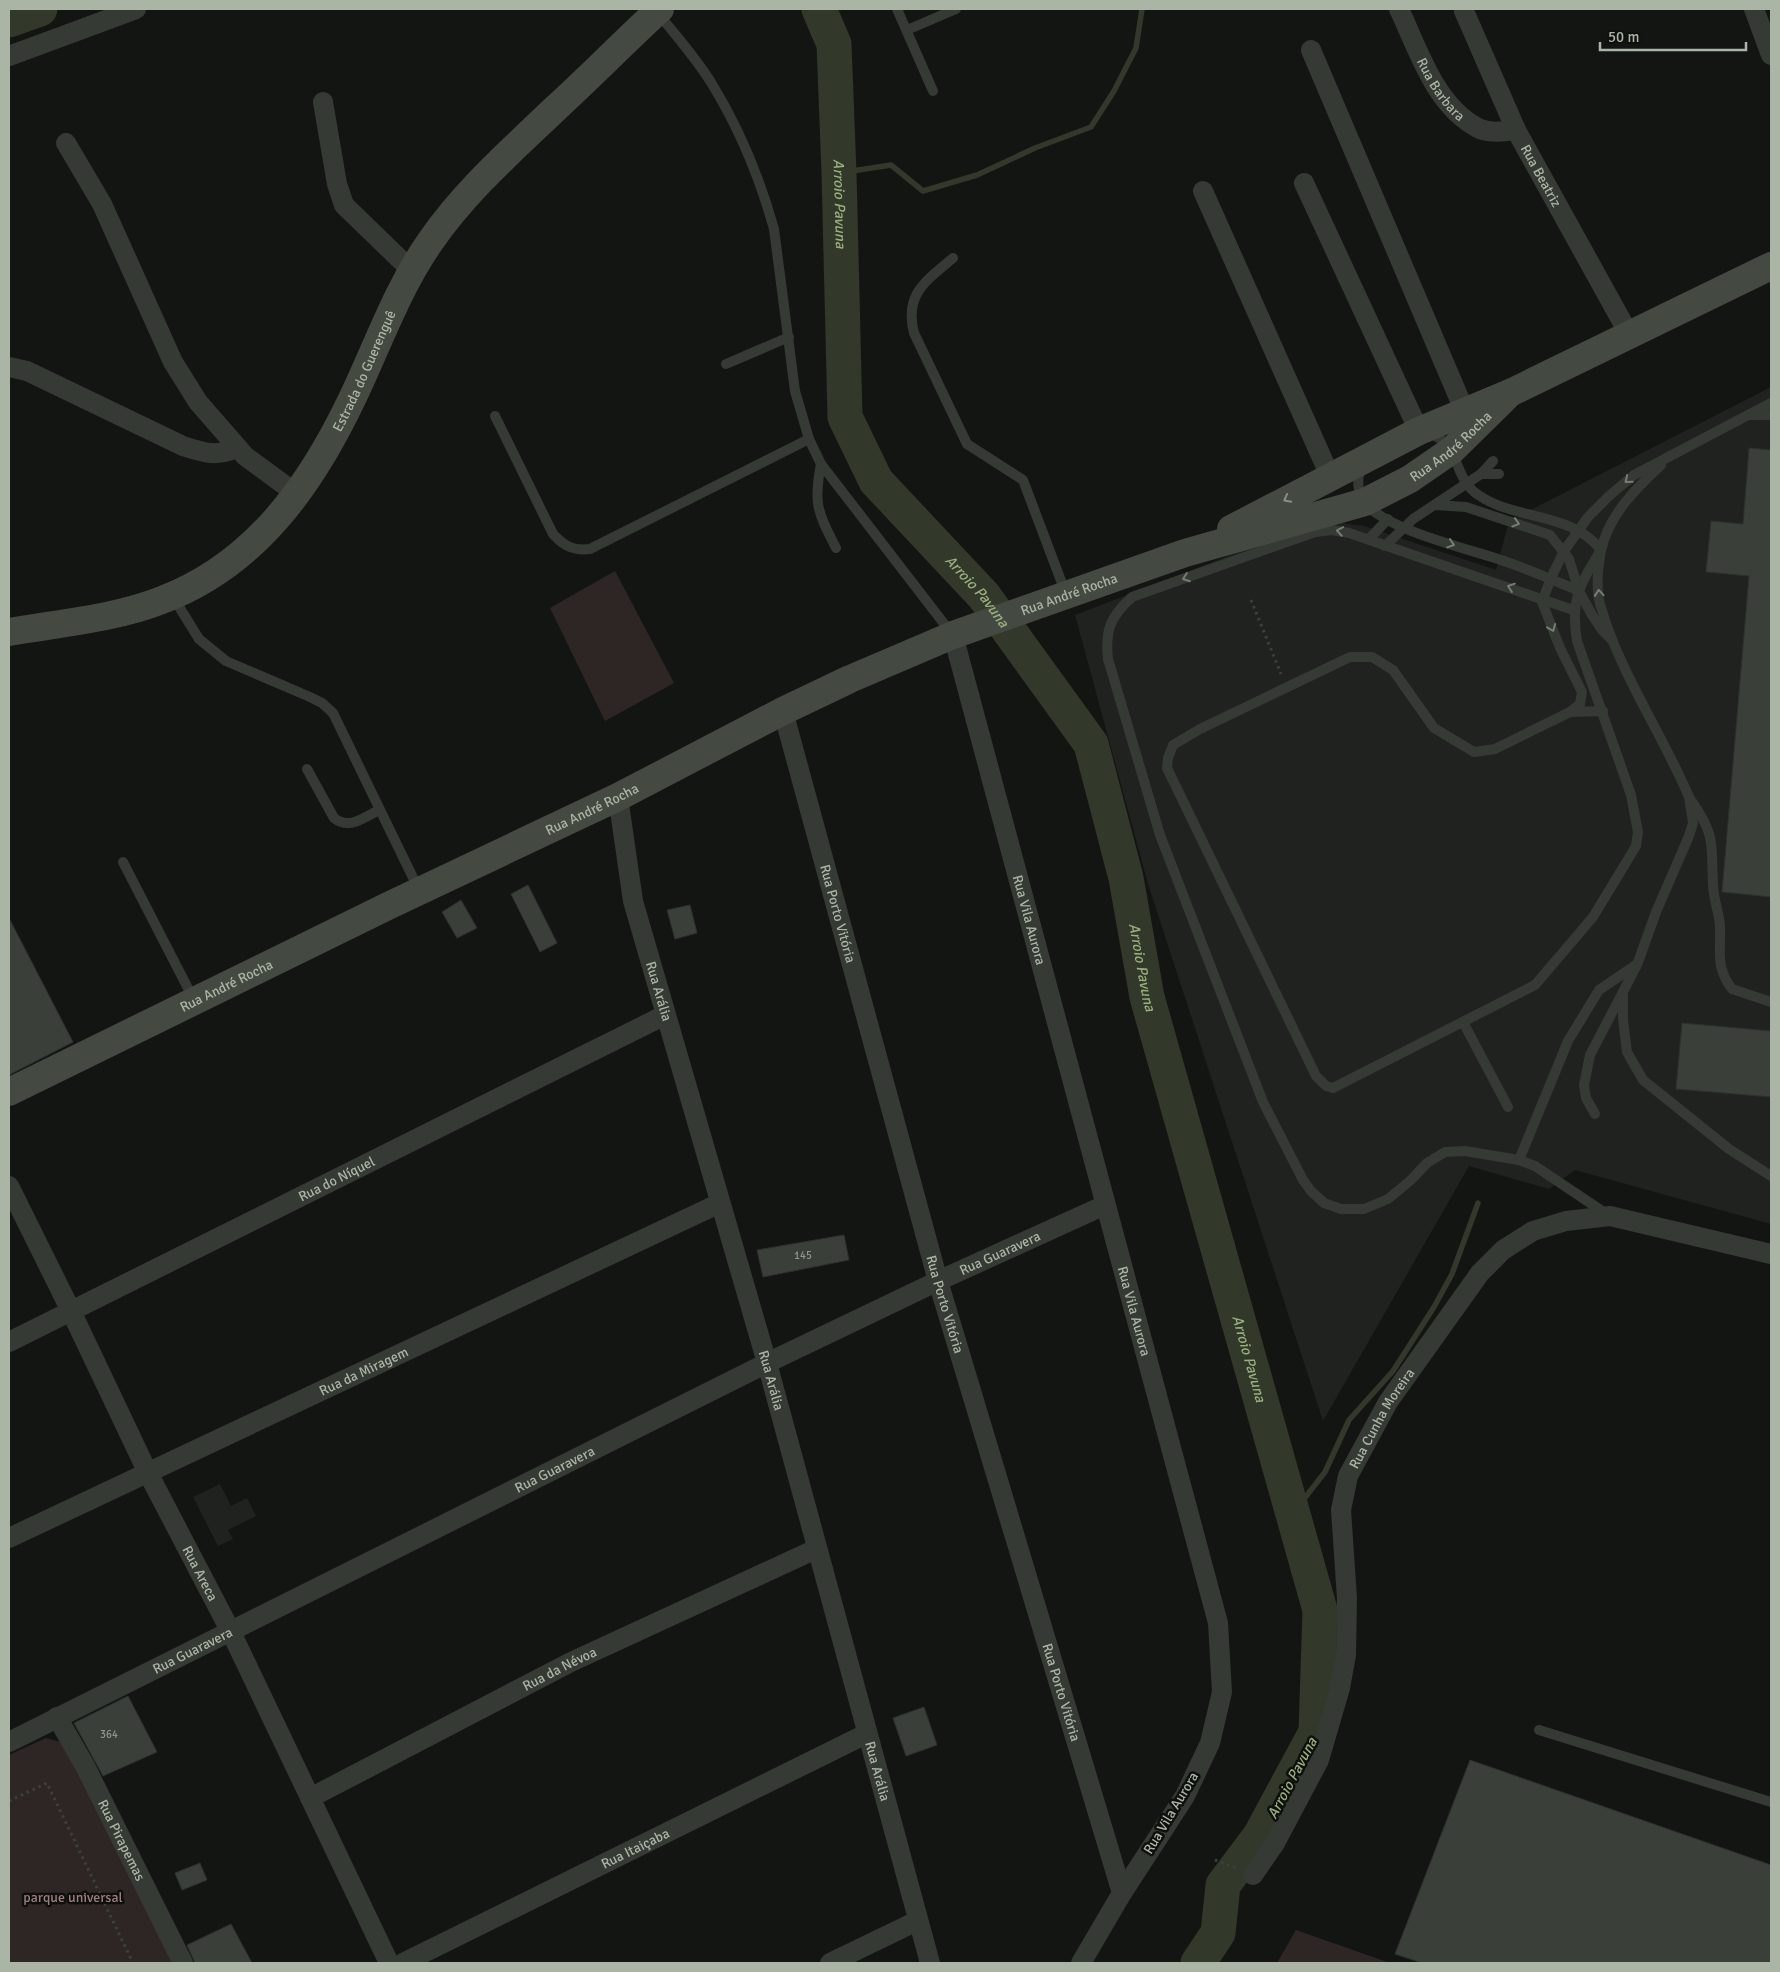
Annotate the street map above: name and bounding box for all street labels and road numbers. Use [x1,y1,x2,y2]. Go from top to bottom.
street label: Rua Barbara [1413,55,1469,125]
street label: Rua Beatriz [1517,141,1565,210]
street label: Estrada do Guerenguê [329,307,399,434]
street label: Rua André Rocha [1406,408,1495,485]
street label: Rua André Rocha [1018,569,1120,619]
street label: Rua André Rocha [543,779,641,839]
street label: Rua Porto Vitória [817,862,860,965]
street label: Rua Vila Aurora [1009,873,1050,967]
street label: Rua André Rocha [177,955,276,1015]
street label: Rua Arália [642,959,676,1023]
street label: Rua do Níquel [296,1153,378,1205]
street label: Rua Guaravera [957,1227,1043,1279]
street label: Rua Porto Vitória [923,1253,968,1355]
street label: Rua Vila Aurora [1114,1264,1155,1358]
street label: Rua da Miragem [316,1343,411,1399]
street label: Rua Arália [755,1348,788,1412]
street label: Rua Cunha Moreira [1345,1365,1418,1471]
street label: Rua Guaravera [512,1442,597,1496]
street label: Rua Areca [179,1543,222,1604]
street label: Rua Guaravera [150,1623,235,1677]
street label: Rua Porto Vitória [1039,1641,1084,1743]
street label: Rua da Névoa [520,1643,599,1694]
street label: Rua Arália [862,1739,894,1803]
street label: Rua Vila Aurora [1140,1769,1202,1857]
street label: Rua Pirapemas [94,1796,149,1883]
street label: Rua Itaiçaba [598,1824,672,1872]

